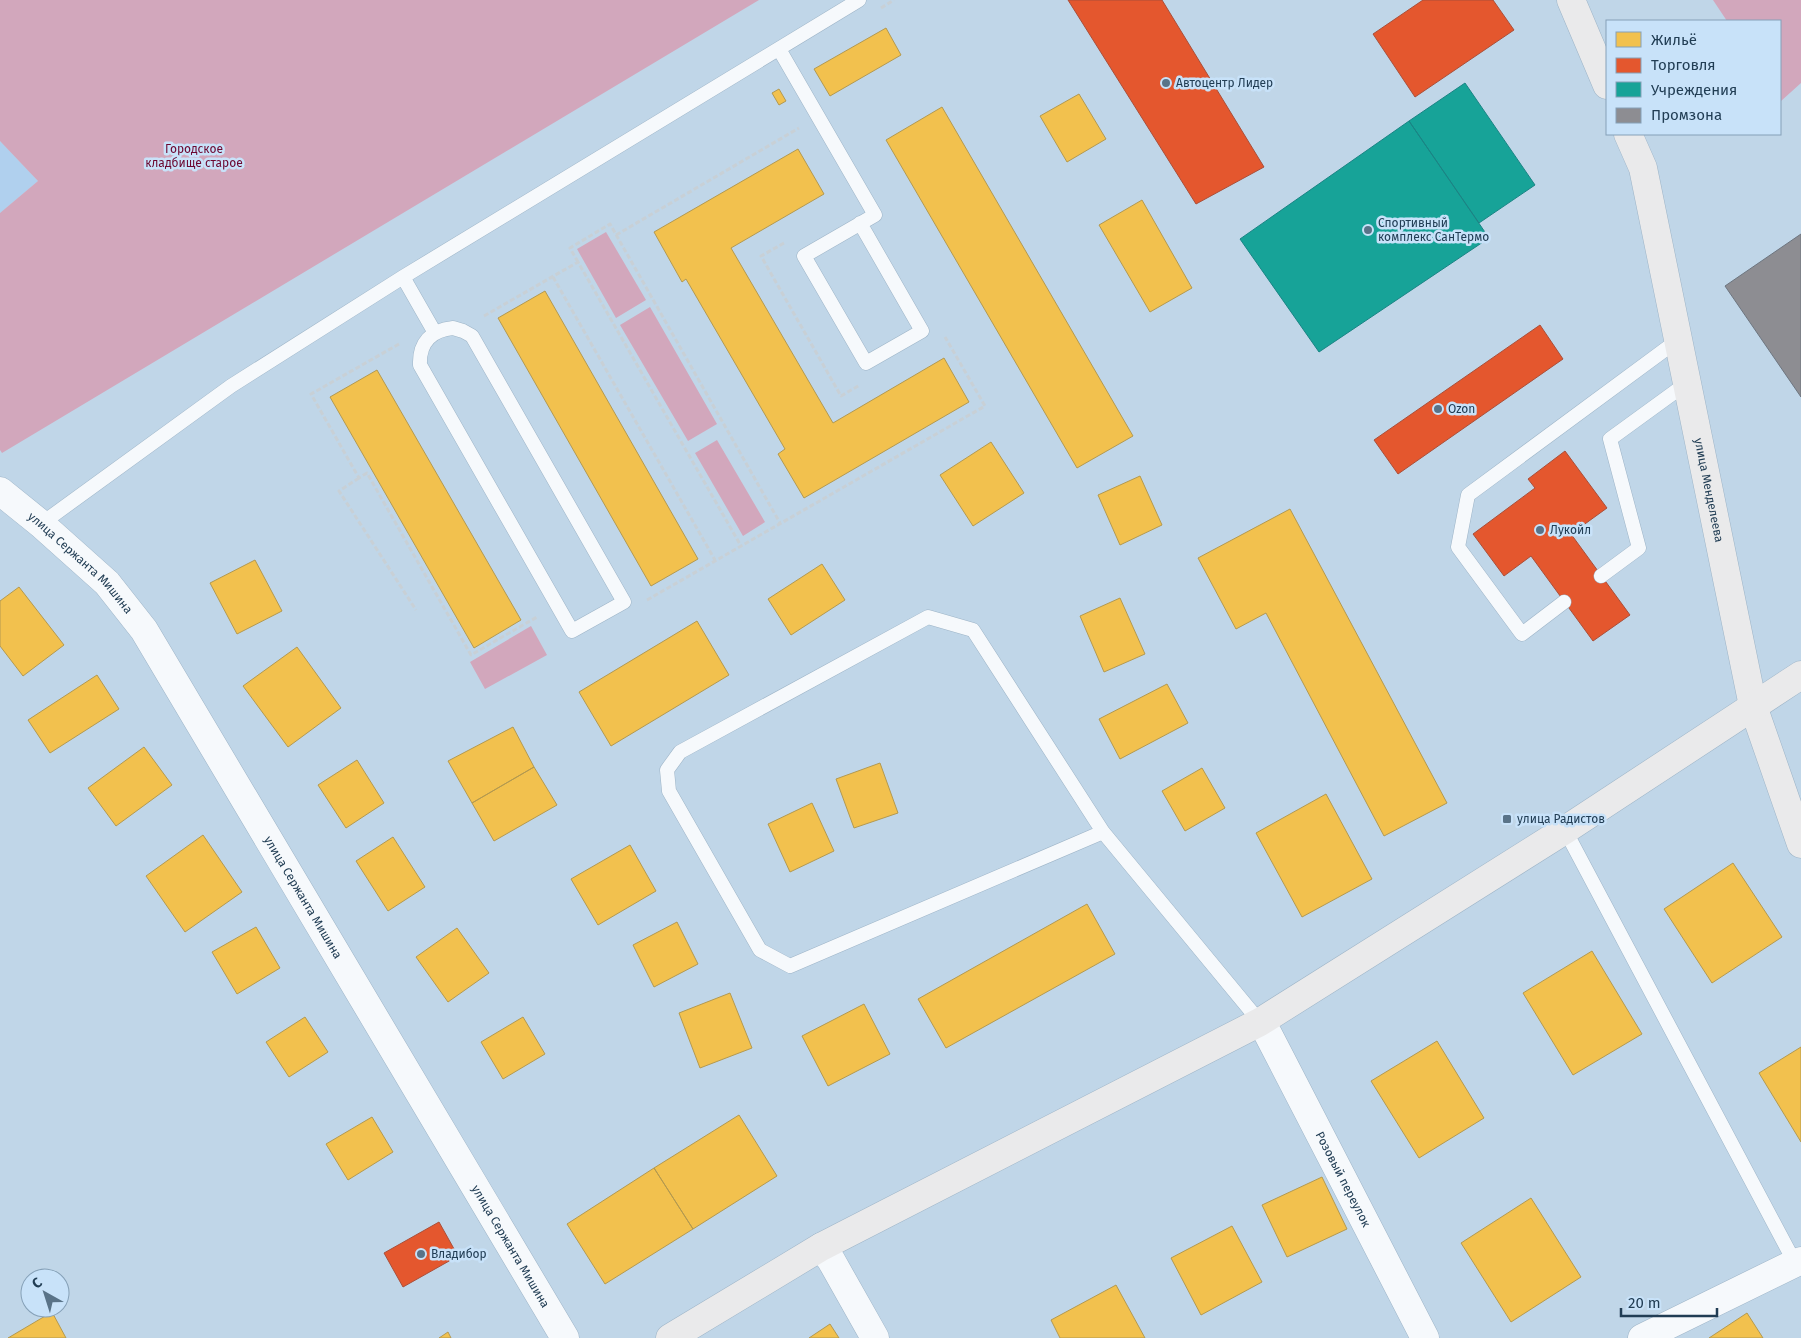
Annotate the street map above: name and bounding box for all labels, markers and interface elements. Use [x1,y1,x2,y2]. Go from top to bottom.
legend [1606,20,1781,135]
text: Жильё [1651,31,1697,49]
text: Торговля [1651,56,1716,74]
place label: Автоцентр Лидер [1176,76,1273,90]
marker: Автоцентр Лидер [1160,77,1172,89]
text: Учреждения [1651,81,1737,99]
text: Промзона [1651,106,1722,124]
park label: Городское кладбище старое [145,142,243,170]
place label: Спортивный комплекс СанТермо [1378,216,1489,244]
marker: Спортивный комплекс СанТермо [1362,224,1374,236]
place label: Ozon [1448,402,1475,416]
marker: Ozon [1432,403,1444,415]
street label: улица Менделеева [1691,437,1726,543]
street label: улица Сержанта Мишина [25,509,135,616]
place label: Лукойл [1550,523,1591,537]
marker: Лукойл [1534,524,1546,536]
place label: улица Радистов [1517,812,1605,826]
marker: улица Радистов [1501,813,1513,825]
street label: улица Сержанта Мишина [261,833,345,961]
street label: Розовый переулок [1313,1129,1374,1230]
street label: улица Сержанта Мишина [469,1182,552,1310]
place label: Владибор [431,1247,487,1261]
marker: Владибор [415,1248,427,1260]
north arrow [20,1268,70,1318]
text: С [29,1274,46,1292]
scale bar [1621,1286,1717,1318]
text: 20 m [1628,1294,1661,1312]

